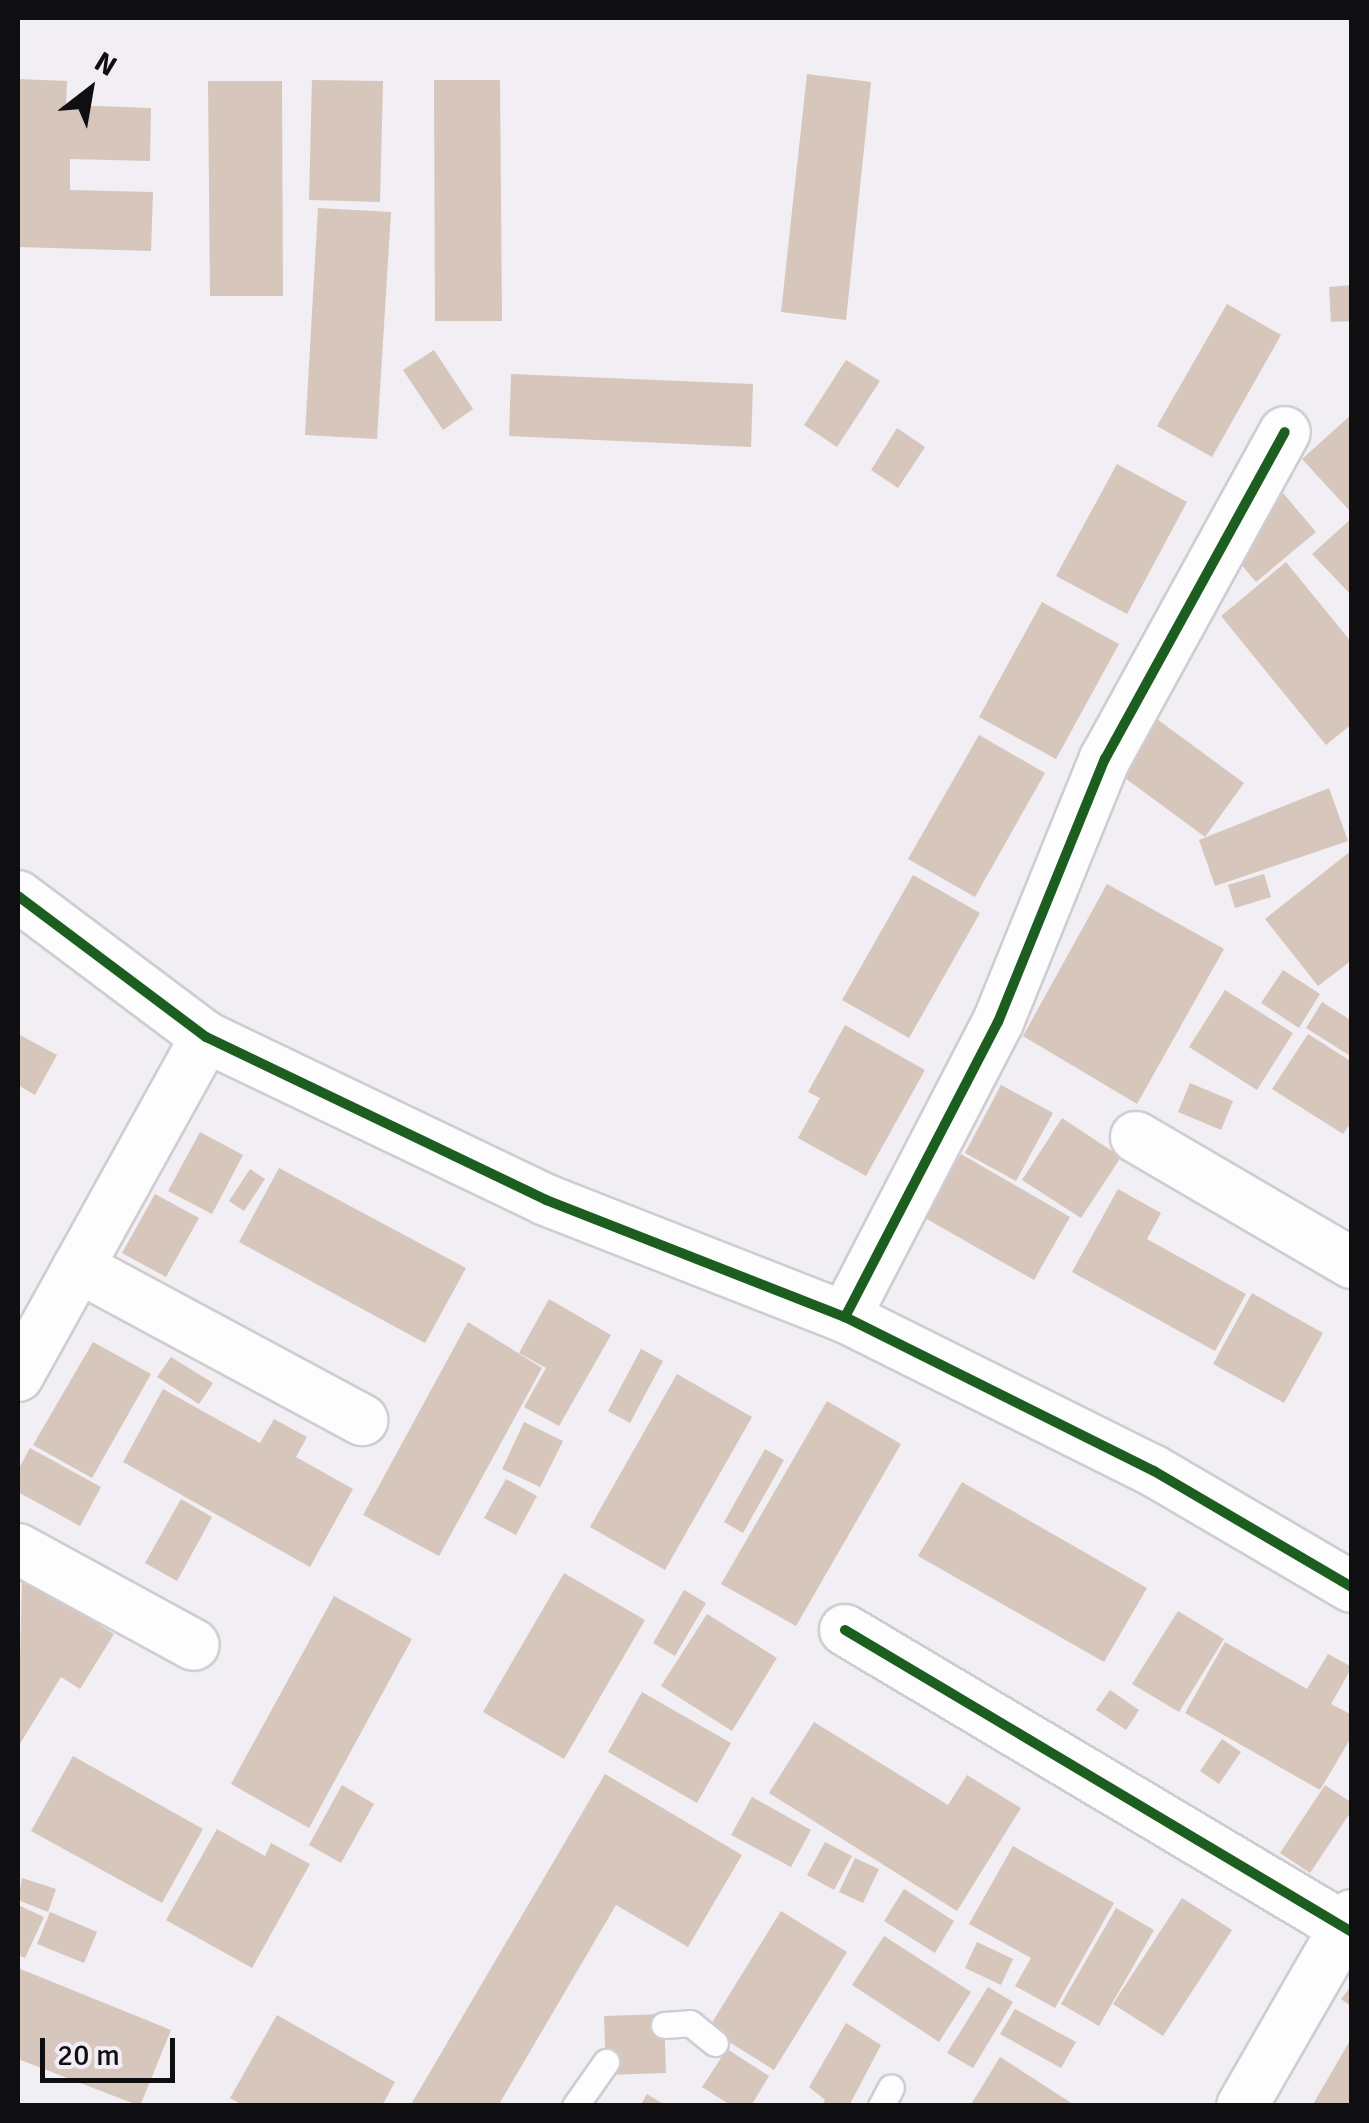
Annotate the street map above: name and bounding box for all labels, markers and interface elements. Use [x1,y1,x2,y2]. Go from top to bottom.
north arrow [40,40,140,140]
text: N [88,45,123,84]
scale bar [45,2018,180,2080]
text: 20 m [57,2037,120,2074]

